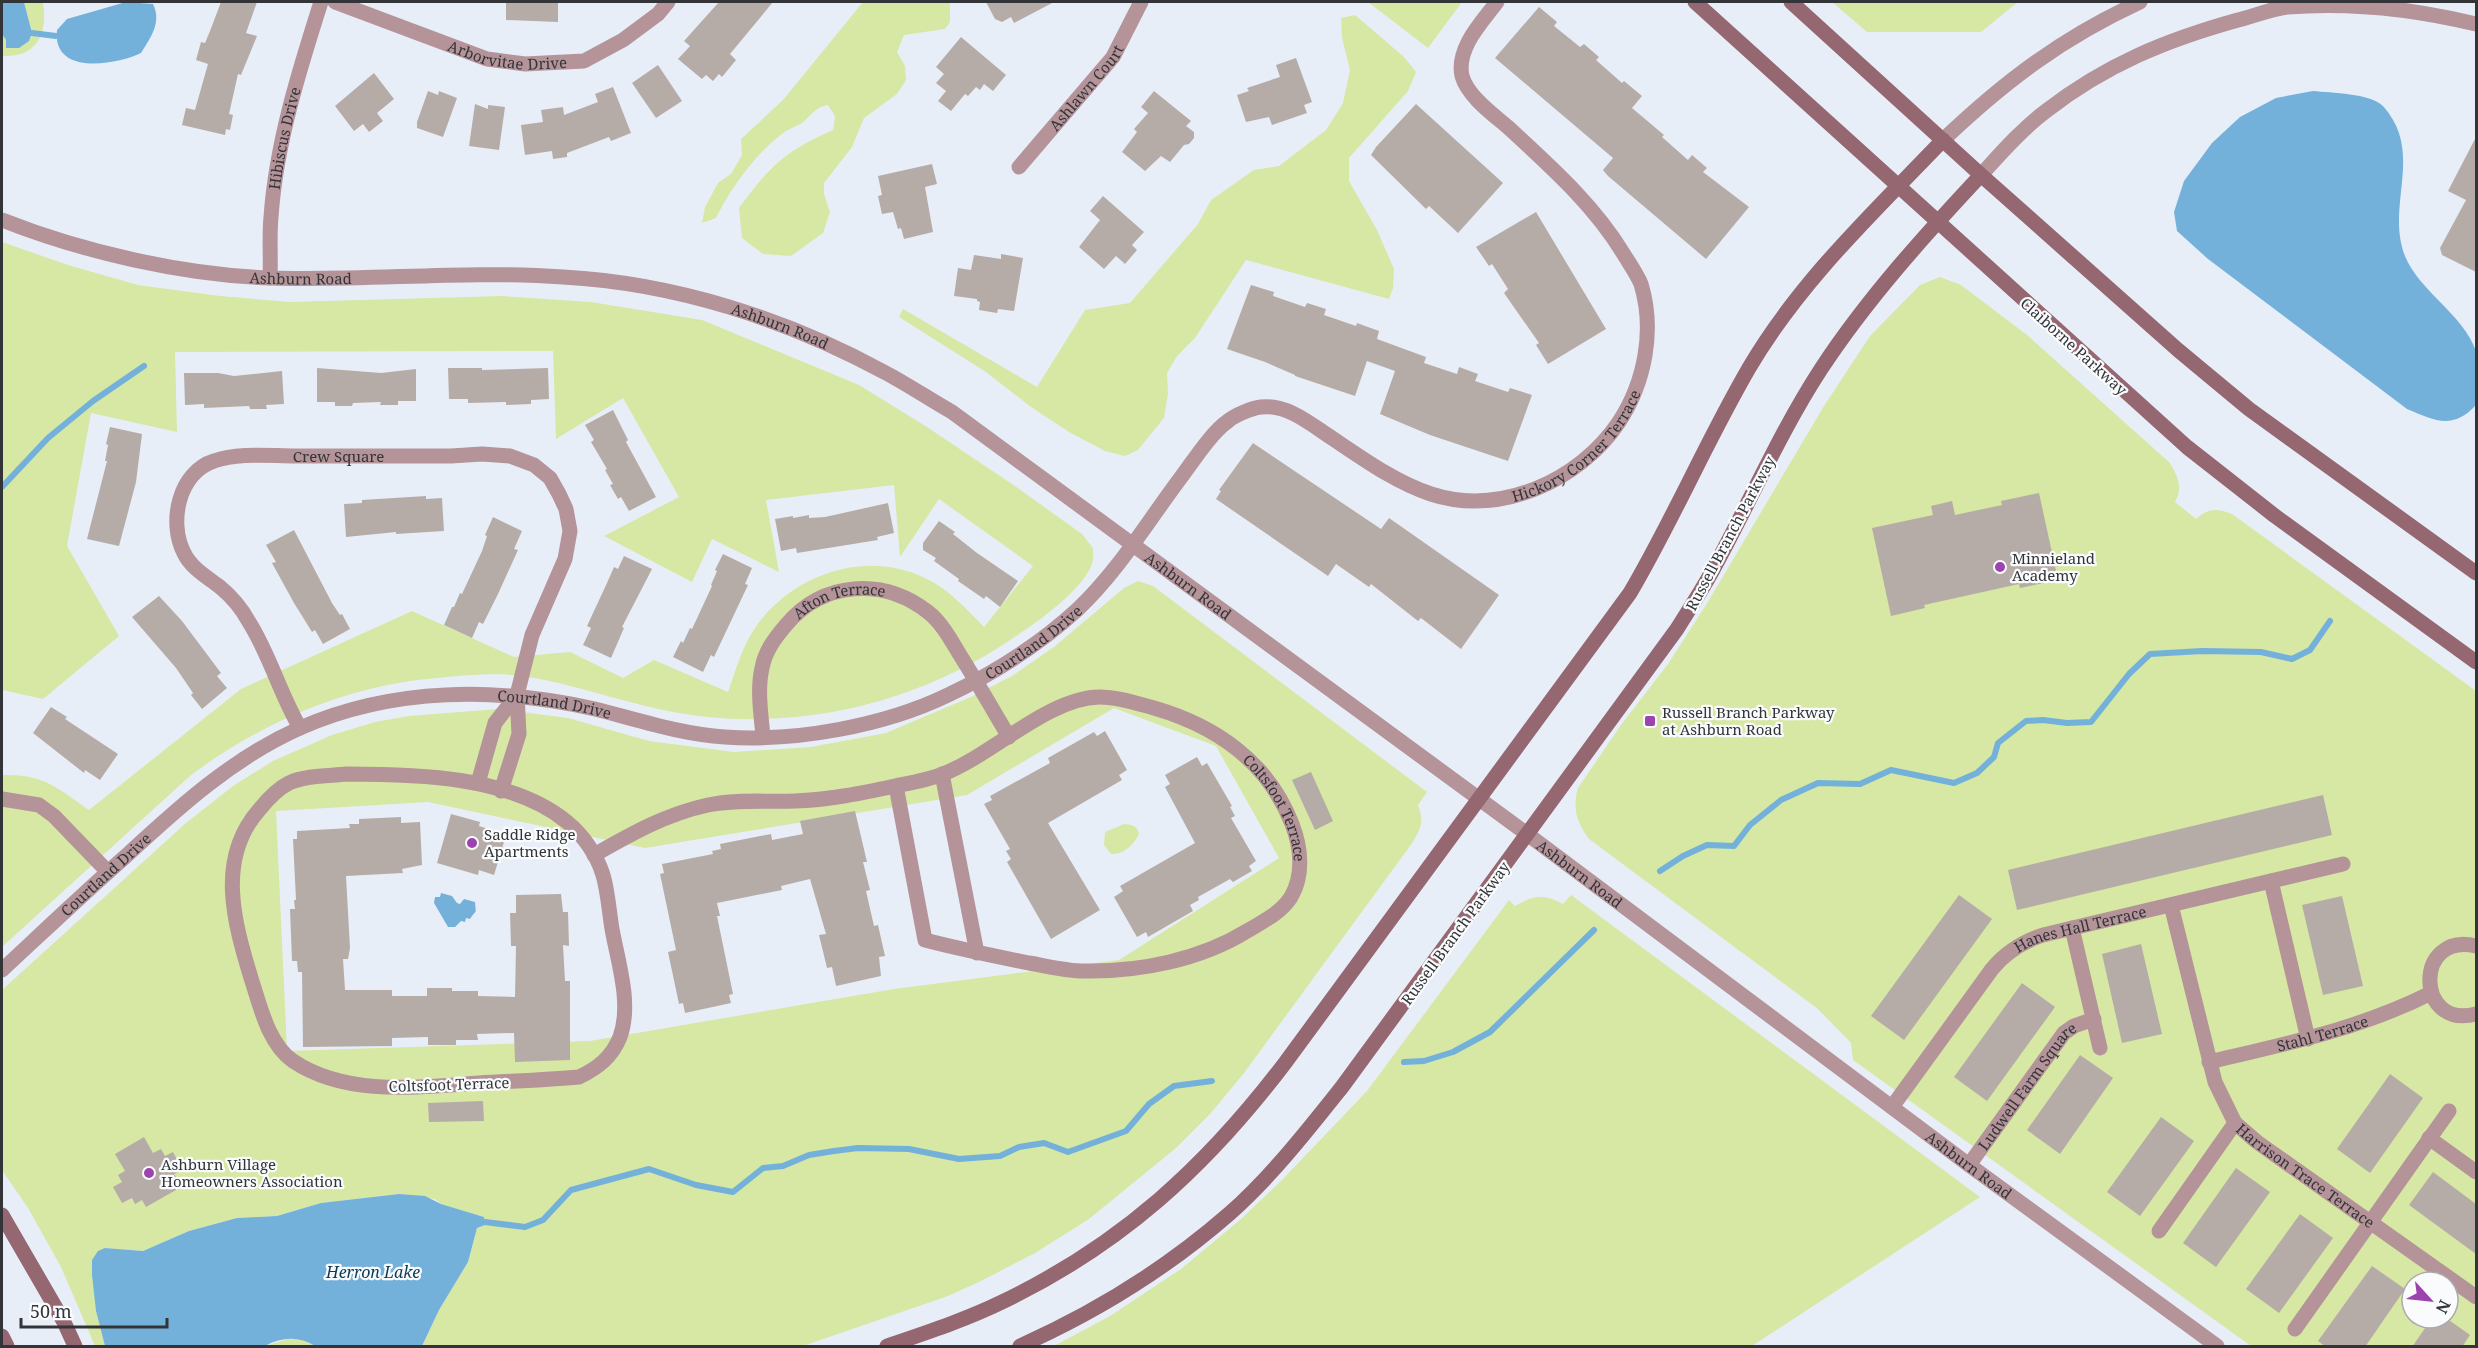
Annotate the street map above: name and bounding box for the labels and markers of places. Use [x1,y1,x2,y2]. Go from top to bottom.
place label: Minnieland Academy [2012,548,2095,585]
marker: Minnieland Academy [1993,560,2007,574]
place label: Russell Branch Parkway at Ashburn Road [1662,702,1835,739]
marker: Russell Branch Parkway at Ashburn Road [1643,714,1657,728]
place label: Saddle Ridge Apartments [484,824,576,861]
marker: Saddle Ridge Apartments [465,836,479,850]
place label: Ashburn Village Homeowners Association [161,1154,343,1191]
marker: Ashburn Village Homeowners Association [142,1166,156,1180]

